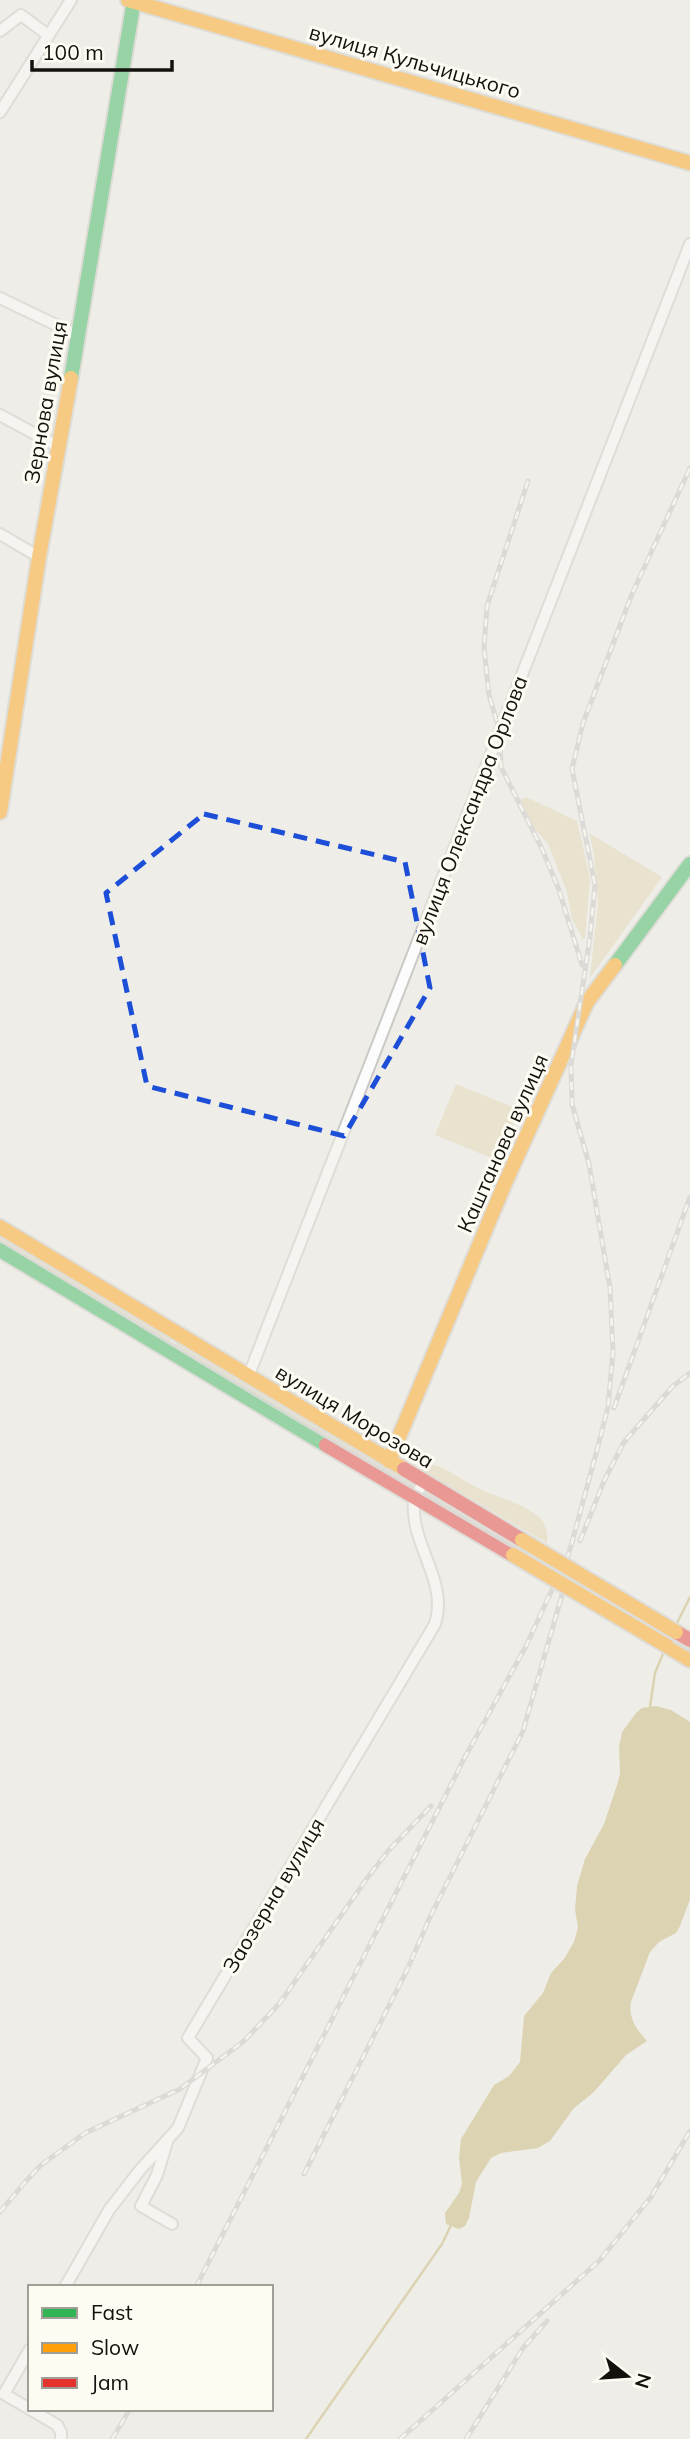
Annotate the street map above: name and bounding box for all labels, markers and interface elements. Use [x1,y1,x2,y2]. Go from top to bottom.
street label: вулиця Кульчицького [306,18,524,104]
scale bar [32,28,172,72]
text: 100 m [42,39,104,65]
street label: Зернова вулиця [18,319,72,485]
street label: вулиця Олександра Орлова [406,672,532,948]
street label: Каштанова вулиця [451,1050,553,1236]
street label: вулиця Морозова [271,1359,439,1473]
street label: Заозерна вулиця [216,1813,330,1977]
legend [28,2285,273,2411]
text: Fast [91,2299,133,2325]
text: Slow [91,2334,139,2360]
north arrow [592,2341,662,2411]
text: Jam [91,2369,129,2395]
text: N [630,2371,657,2391]

